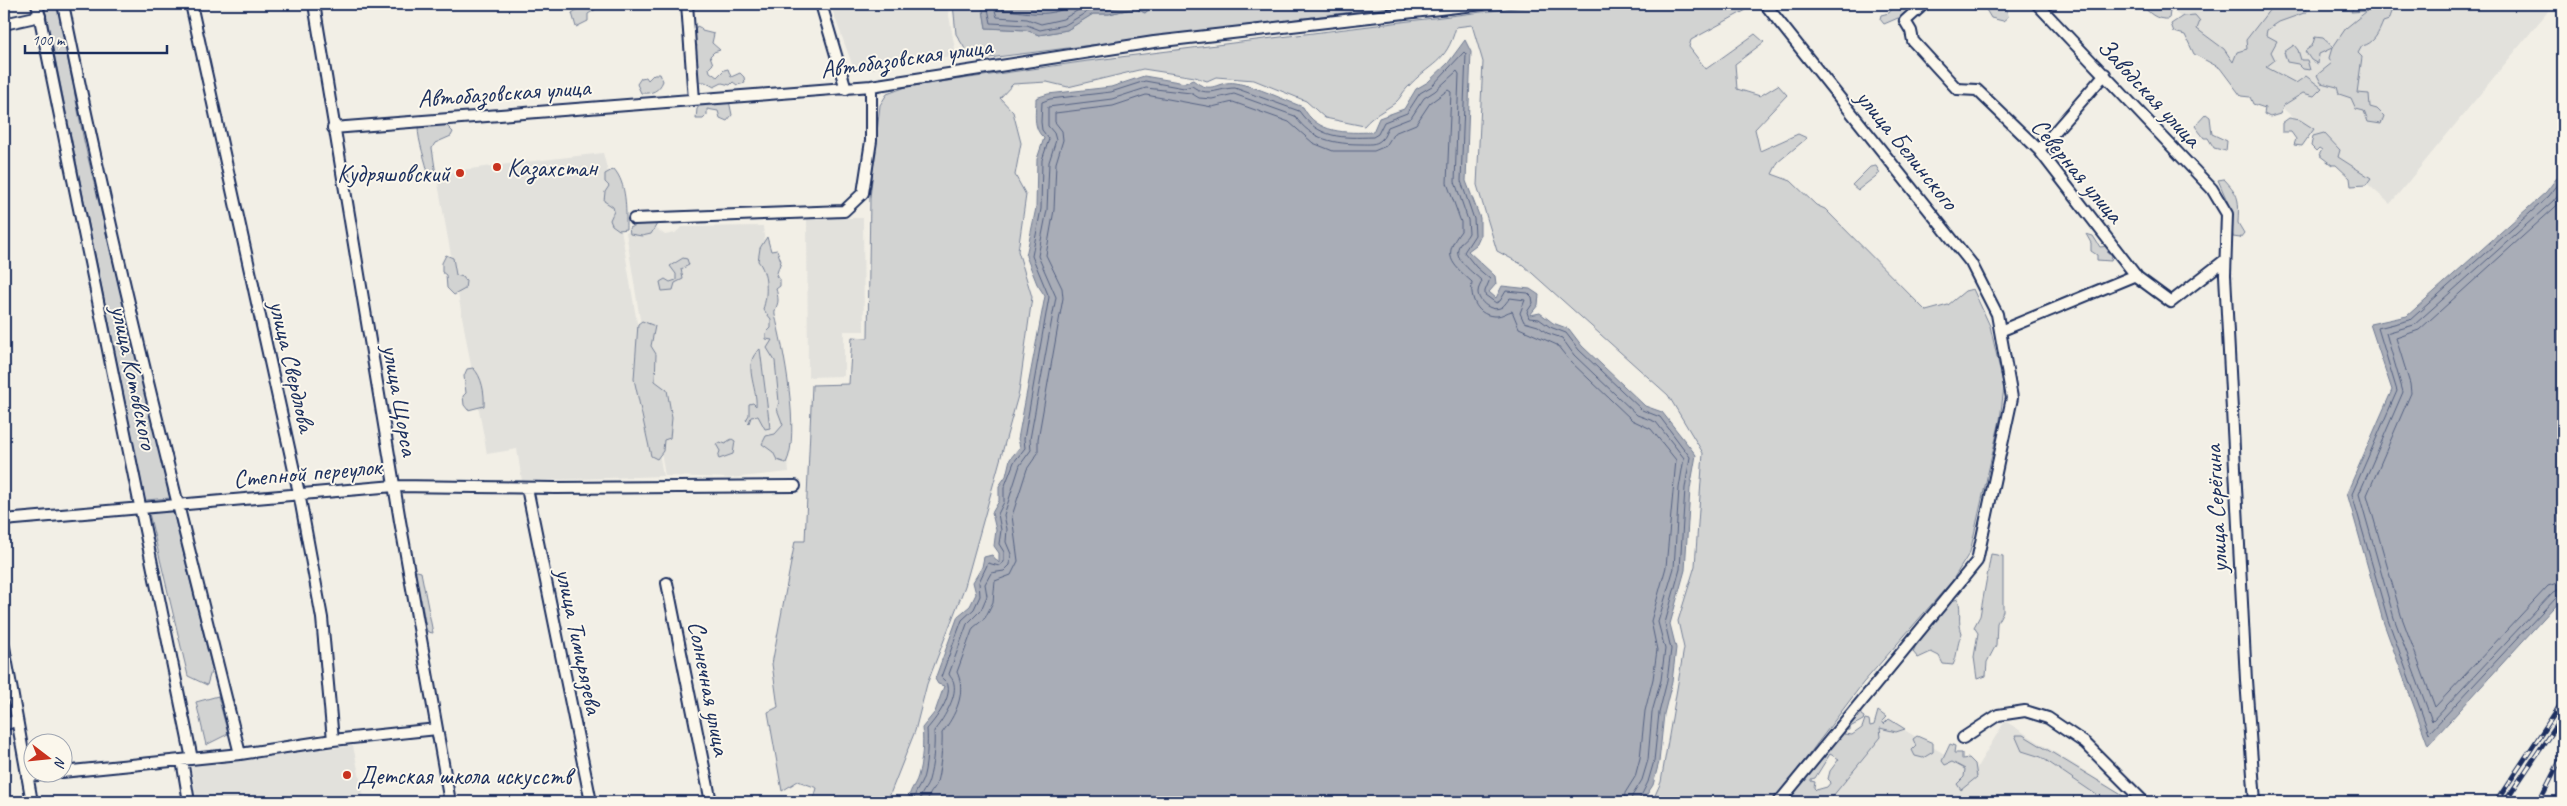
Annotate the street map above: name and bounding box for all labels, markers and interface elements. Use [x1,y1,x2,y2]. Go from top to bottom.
scale bar [25,22,168,54]
street label: Автобазовская улица [818,30,996,87]
text: 100 m [32,31,66,50]
street label: Заводская улица [2090,31,2210,156]
street label: Автобазовская улица [417,71,593,116]
street label: улица Белинского [1847,81,1966,218]
street label: Северная улица [2024,111,2132,231]
place label: Казахстан [507,152,599,185]
place label: Кудряшовский [337,158,452,190]
marker: Казахстан [491,161,503,173]
marker: Кудряшовский [454,167,466,179]
street label: улица Свердлова [261,295,323,438]
street label: улица Котовского [103,300,165,453]
street label: улица Щорса [374,340,426,460]
street label: улица Серёгина [2197,442,2235,576]
street label: Степной переулок [232,450,385,495]
street label: улица Тимирязева [548,564,610,719]
street label: Солнечная улица [680,618,738,760]
north arrow [22,734,72,784]
text: N [50,755,69,770]
place label: Детская школа искусств [357,760,577,792]
marker: Детская школа искусств [341,769,353,781]

